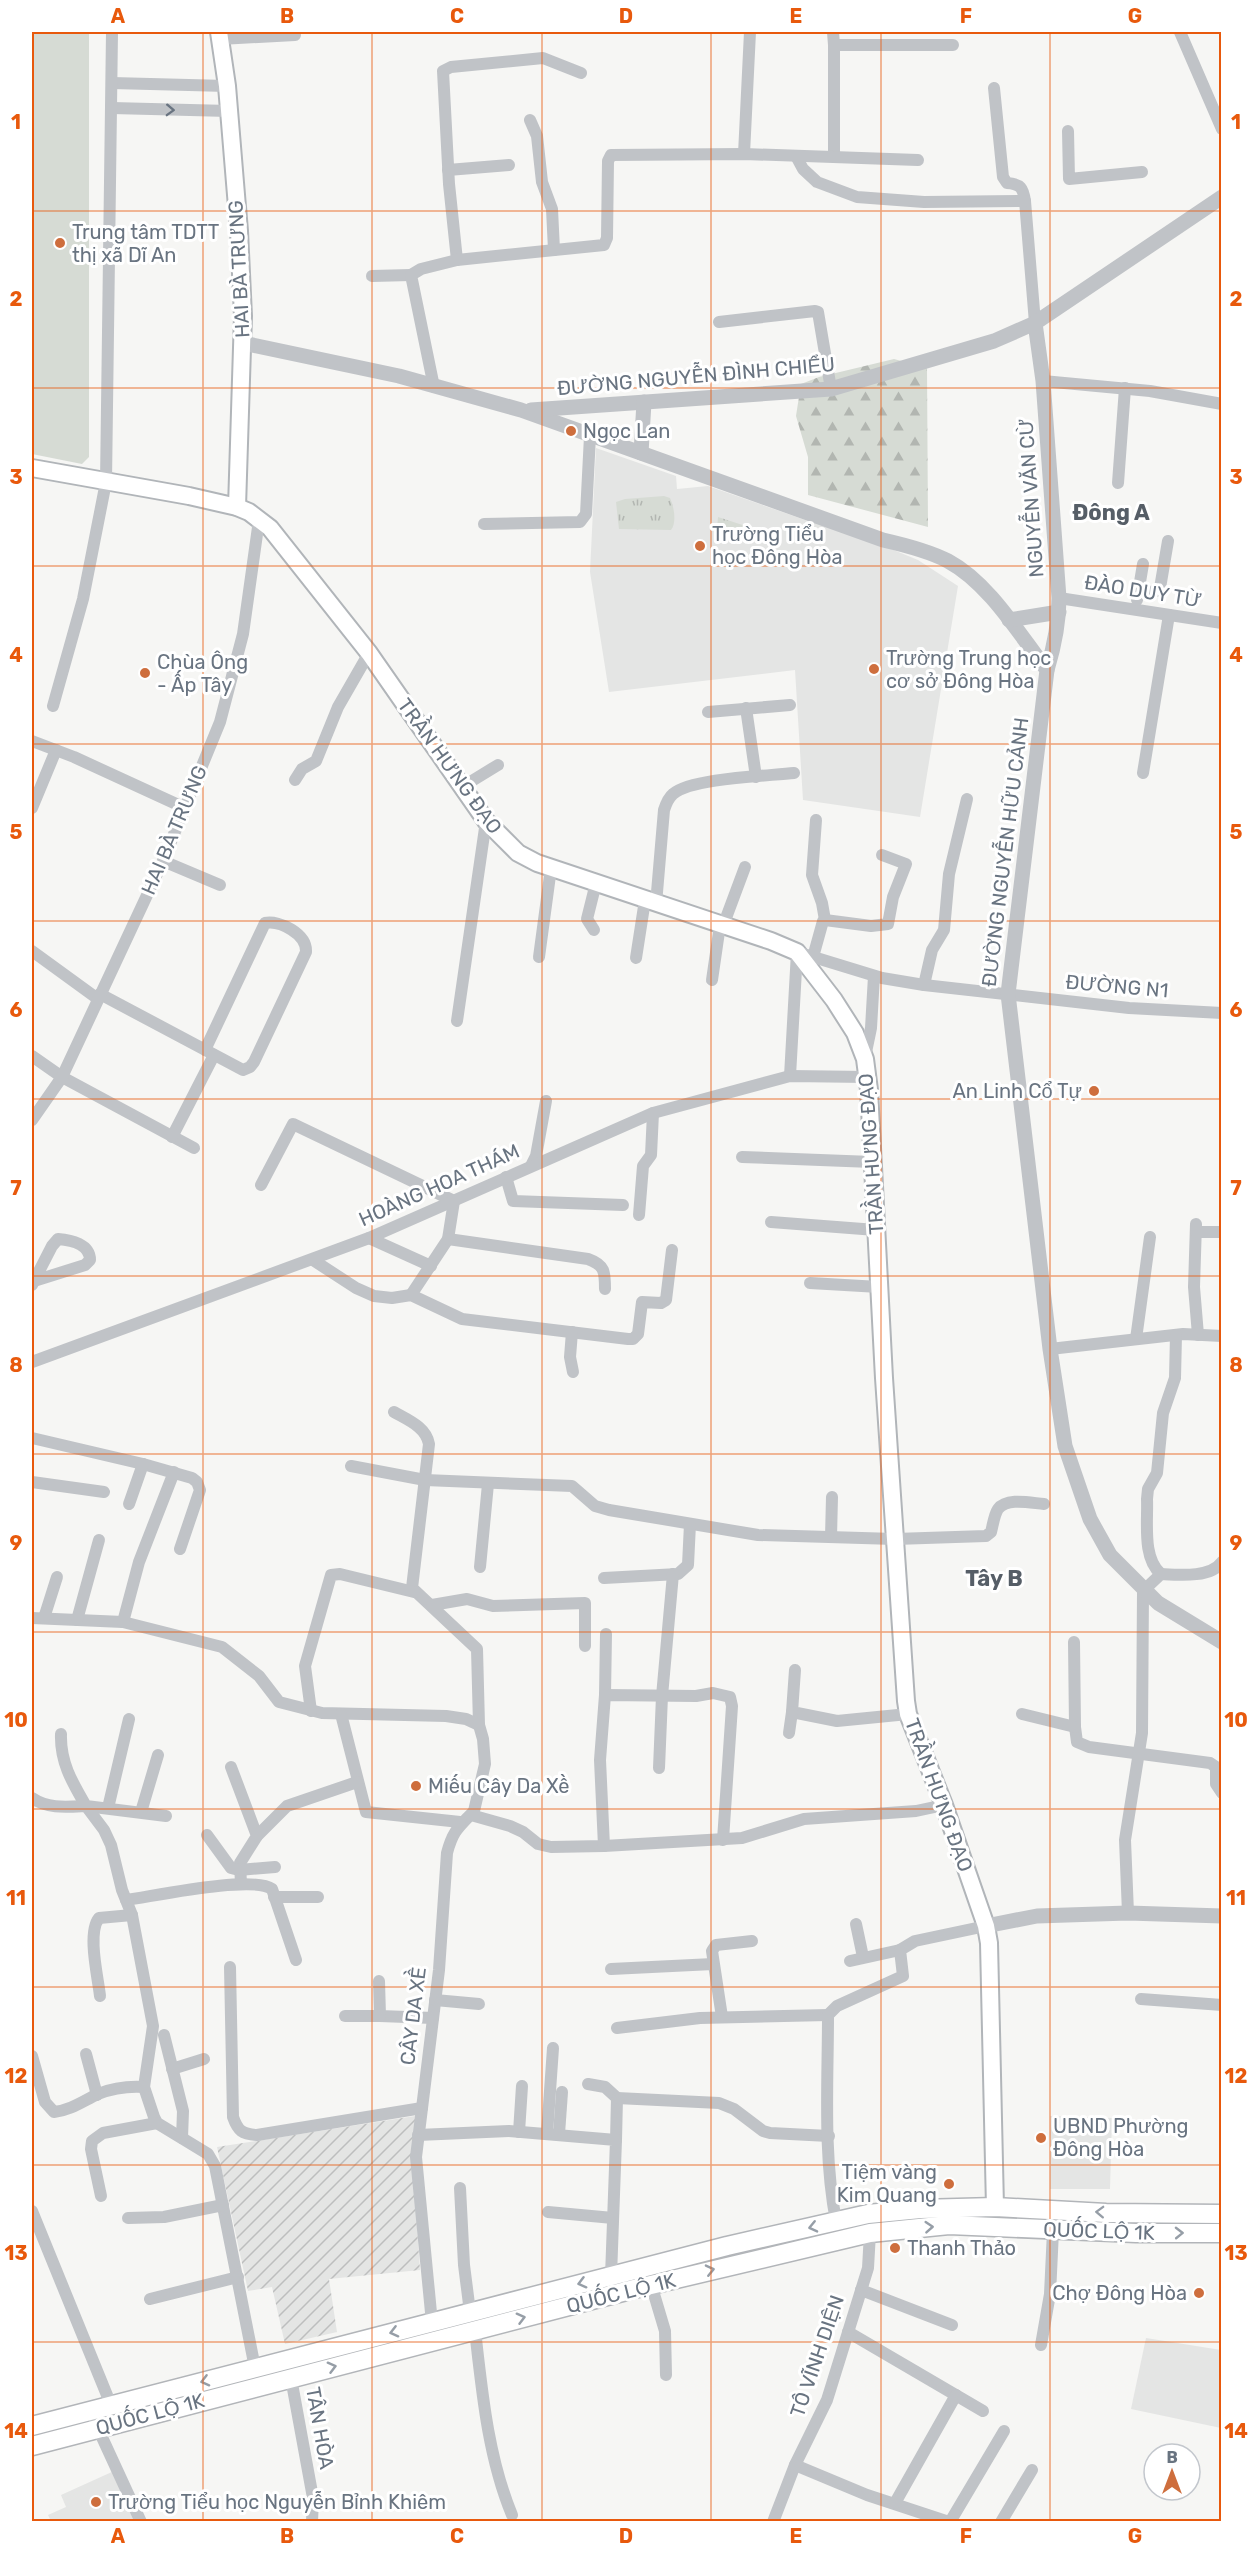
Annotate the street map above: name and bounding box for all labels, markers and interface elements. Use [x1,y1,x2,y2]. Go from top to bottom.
text: A [111,4,126,28]
text: B [280,4,294,28]
text: C [450,4,464,28]
text: D [619,4,633,28]
text: E [790,4,802,28]
text: F [960,4,972,28]
text: G [1128,4,1142,28]
one-way arrow [166,103,175,116]
text: 1 [11,110,21,134]
text: 1 [1231,110,1241,134]
street label: HAI BÀ TRƯNG [223,200,255,338]
place label: Trung tâm TDTT thị xã Dĩ An [72,220,220,267]
marker: Trung tâm TDTT thị xã Dĩ An [53,236,67,250]
text: 2 [10,287,23,311]
text: 2 [1230,287,1243,311]
street label: ĐƯỜNG NGUYỄN ĐÌNH CHIỂU [556,350,836,400]
street label: NGUYỄN VĂN CỪ [1012,418,1049,579]
place label: Ngọc Lan [583,419,670,443]
marker: Ngọc Lan [564,424,578,438]
text: 3 [9,465,23,489]
text: 3 [1229,465,1243,489]
district label: Đông A [1072,499,1150,526]
place label: Trường Tiểu học Đông Hòa [712,522,842,569]
marker: Trường Tiểu học Đông Hòa [693,539,707,553]
street label: ĐÀO DUY TỪ [1083,570,1203,612]
text: 4 [9,643,23,667]
text: 4 [1229,643,1243,667]
place label: Trường Trung học cơ sở Đông Hòa [886,646,1051,693]
place label: Chùa Ông - Ấp Tây [157,650,248,697]
marker: Trường Trung học cơ sở Đông Hòa [867,662,881,676]
marker: Chùa Ông - Ấp Tây [138,666,152,680]
street label: TRẦN HƯNG ĐẠO [393,692,509,838]
street label: ĐƯỜNG NGUYỄN HỮU CẢNH [975,716,1033,988]
street label: HAI BÀ TRƯNG [136,762,212,898]
text: 5 [10,820,23,844]
text: 5 [1230,820,1243,844]
street label: ĐƯỜNG N1 [1065,970,1169,1002]
text: 6 [9,998,23,1022]
text: 6 [1229,998,1243,1022]
street label: TRẦN HƯNG ĐẠO [851,1073,889,1236]
place label: An Linh Cổ Tự [952,1079,1082,1103]
marker: An Linh Cổ Tự [1087,1084,1101,1098]
street label: HOÀNG HOA THÁM [355,1139,523,1231]
text: 7 [10,1176,22,1200]
text: 7 [1230,1176,1242,1200]
text: 8 [9,1353,23,1377]
text: 8 [1229,1353,1243,1377]
text: 9 [10,1531,23,1555]
text: 9 [1230,1531,1243,1555]
district label: Tây B [965,1565,1023,1592]
text: 10 [4,1708,28,1732]
text: 10 [1224,1708,1248,1732]
street label: TRẦN HƯNG ĐẠO [900,1714,980,1875]
place label: Miếu Cây Da Xề [428,1774,570,1798]
marker: Miếu Cây Da Xề [409,1779,423,1793]
text: 11 [6,1886,26,1910]
text: 11 [1226,1886,1246,1910]
street label: CÂY DA XỀ [392,1965,431,2066]
text: 12 [5,2064,27,2088]
text: 12 [1225,2064,1247,2088]
place label: UBND Phường Đông Hòa [1053,2114,1189,2161]
marker: UBND Phường Đông Hòa [1034,2131,1048,2145]
place label: Tiệm vàng Kim Quang [837,2160,937,2207]
marker: Tiệm vàng Kim Quang [942,2177,956,2191]
one-way arrow [1096,2206,1105,2219]
street label: QUỐC LỘ 1K [1043,2214,1155,2245]
one-way arrow [808,2219,818,2232]
one-way arrow [924,2221,933,2234]
one-way arrow [1175,2227,1184,2240]
place label: Thanh Thảo [907,2236,1016,2260]
text: 13 [4,2241,28,2265]
marker: Thanh Thảo [888,2241,902,2255]
text: 13 [1224,2241,1248,2265]
street label: QUỐC LỘ 1K [563,2265,678,2318]
one-way arrow [704,2265,714,2278]
one-way arrow [578,2276,588,2288]
place label: Chợ Đông Hòa [1052,2281,1187,2305]
marker: Chợ Đông Hòa [1192,2286,1206,2300]
street label: TÔ VĨNH DIỆN [785,2292,849,2420]
one-way arrow [516,2313,526,2326]
one-way arrow [389,2325,399,2338]
one-way arrow [327,2362,337,2375]
one-way arrow [200,2374,210,2387]
street label: QUỐC LỘ 1K [92,2385,207,2440]
street label: TÂN HÒA [301,2385,339,2471]
text: 14 [4,2419,28,2443]
text: 14 [1224,2419,1248,2443]
north arrow [1142,2442,1202,2502]
text: B [1166,2448,1178,2467]
place label: Trường Tiểu học Nguyễn Bỉnh Khiêm [108,2490,446,2514]
marker: Trường Tiểu học Nguyễn Bỉnh Khiêm [89,2495,103,2509]
text: A [111,2524,126,2548]
text: B [280,2524,294,2548]
text: C [450,2524,464,2548]
text: D [619,2524,633,2548]
text: E [790,2524,802,2548]
text: F [960,2524,972,2548]
text: G [1128,2524,1142,2548]

